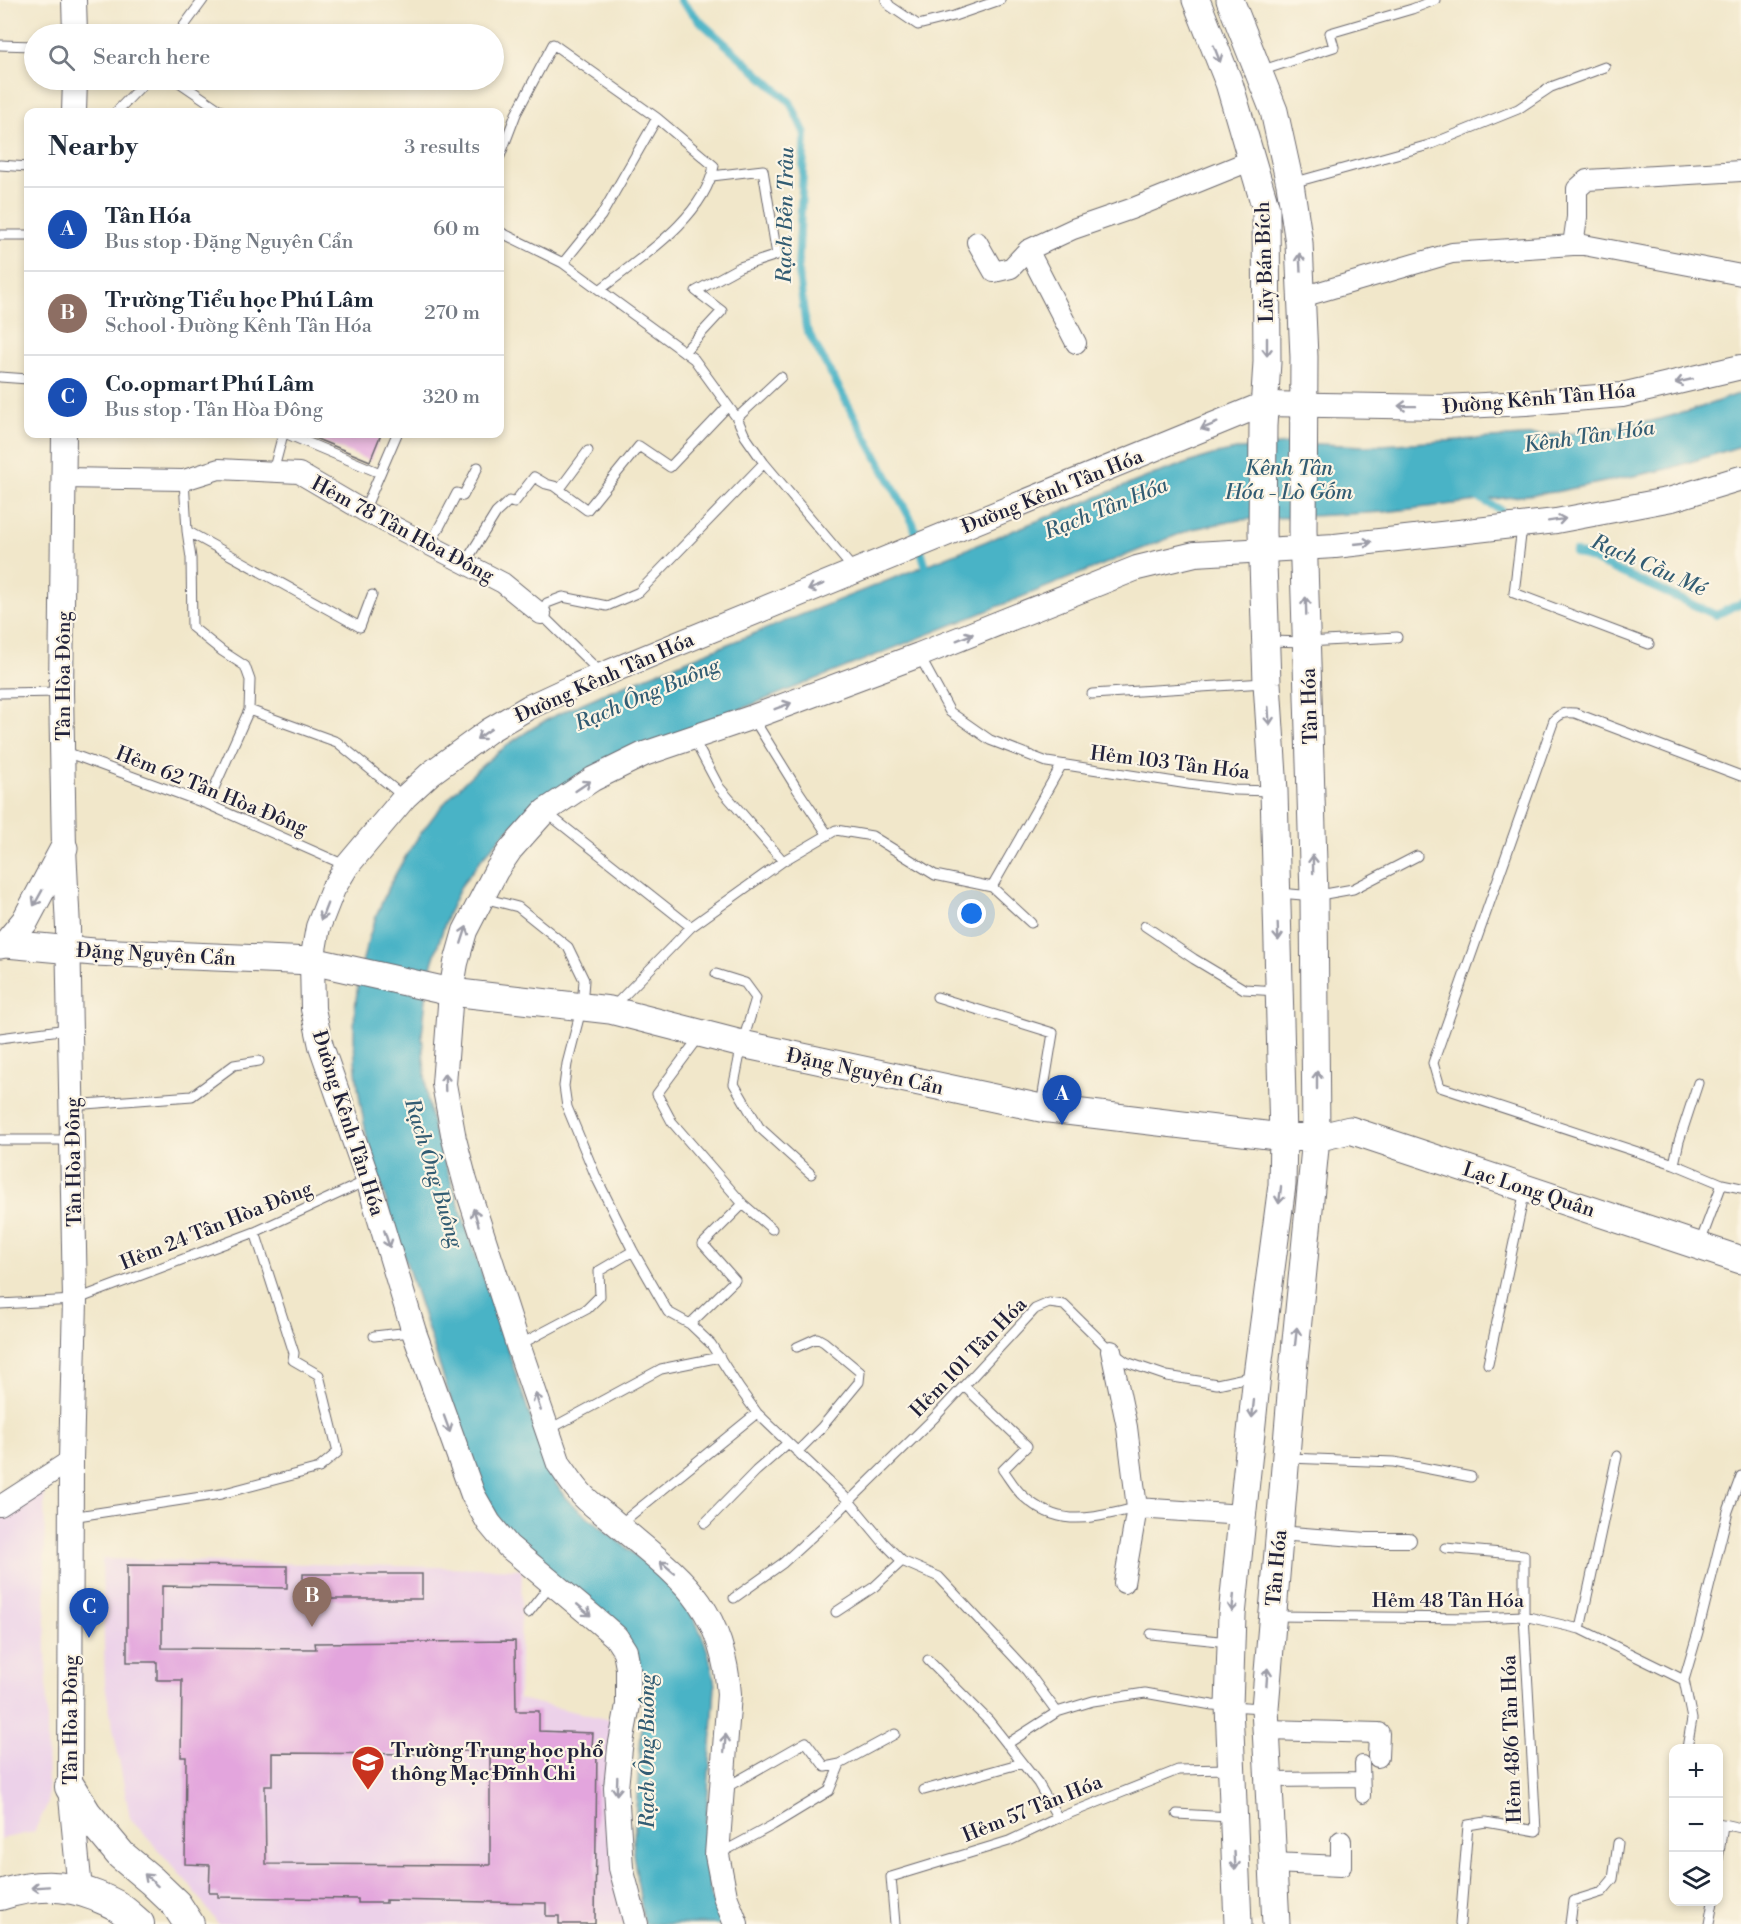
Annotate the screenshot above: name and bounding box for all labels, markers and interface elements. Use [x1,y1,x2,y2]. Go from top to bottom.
search box [24,24,504,90]
icon: search [45,41,78,74]
text: Search here [93,44,210,71]
one-way arrow [1213,45,1224,63]
text: Nearby [48,131,138,163]
text: 3 results [404,135,480,160]
water label: Rạch Bến Trâu [772,147,800,284]
street label: Lũy Bán Bích [1251,201,1280,323]
text: Tân Hóa [105,203,191,230]
text: A [60,217,75,242]
text: 60 m [433,217,480,242]
text: Bus stop · Đặng Nguyên Cẩn [105,230,353,255]
one-way arrow [1294,253,1305,273]
text: Trường Tiểu học Phú Lâm [105,287,374,314]
text: B [60,301,75,326]
text: 270 m [424,301,480,326]
text: School · Đường Kênh Tân Hóa [105,314,372,339]
one-way arrow [1261,337,1273,357]
text: Co.opmart Phú Lâm [105,371,314,398]
one-way arrow [1675,375,1694,387]
street label: Đường Kênh Tân Hóa [1442,379,1638,420]
text: C [60,385,75,410]
text: 320 m [423,385,480,410]
text: Bus stop · Tân Hòa Đông [105,398,323,423]
one-way arrow [1398,400,1418,412]
water label: Kênh Tân Hóa [1522,415,1657,459]
one-way arrow [1201,421,1219,432]
street label: Đường Kênh Tân Hóa [958,444,1148,540]
water label: Kênh Tân Hóa - Lò Gốm [1224,456,1354,506]
street label: Hẻm 78 Tân Hòa Đông [307,472,499,589]
water label: Rạch Tân Hóa [1040,472,1172,546]
one-way arrow [1546,515,1566,526]
water label: Rạch Cầu Mé [1586,529,1711,603]
one-way arrow [1353,537,1372,548]
one-way arrow [807,582,825,593]
one-way arrow [1300,596,1312,616]
street label: Tân Hòa Đông [52,611,77,741]
street label: Đường Kênh Tân Hóa [511,627,699,729]
one-way arrow [955,631,974,642]
water label: Rạch Ông Buông [569,649,725,738]
street label: Tân Hóa [1297,666,1324,745]
one-way arrow [773,700,791,711]
one-way arrow [1264,706,1275,726]
one-way arrow [477,728,493,740]
street label: Hẻm 62 Tân Hòa Đông [112,741,312,842]
street label: Hẻm 103 Tân Hóa [1089,741,1252,786]
one-way arrow [574,780,590,792]
one-way arrow [1307,854,1319,874]
one-way arrow [32,889,44,906]
your location [957,899,986,928]
one-way arrow [318,902,329,920]
one-way arrow [1272,921,1284,941]
one-way arrow [459,926,470,945]
street label: Đặng Nguyên Cẩn [75,939,237,972]
street label: Đường Kênh Tân Hóa [306,1028,390,1220]
street label: Đặng Nguyên Cẩn [784,1044,946,1101]
one-way arrow [1311,1070,1323,1090]
one-way arrow [440,1072,451,1092]
pin: A [1042,1076,1082,1125]
water label: Rạch Ông Buông [398,1094,471,1252]
street label: Tân Hòa Đông [61,1096,88,1227]
street label: Lạc Long Quân [1459,1157,1598,1224]
street label: Hẻm 24 Tân Hòa Đông [117,1176,317,1276]
one-way arrow [1275,1185,1286,1205]
one-way arrow [470,1208,481,1227]
one-way arrow [382,1229,393,1248]
street label: Hẻm 101 Tân Hóa [905,1292,1033,1423]
one-way arrow [1291,1327,1302,1347]
one-way arrow [531,1393,542,1412]
one-way arrow [1247,1399,1258,1419]
one-way arrow [443,1414,454,1433]
street label: Tân Hóa [1262,1528,1293,1607]
one-way arrow [660,1560,675,1574]
pin: B [292,1578,332,1627]
pin: C [70,1588,109,1638]
street label: Hẻm 48 Tân Hóa [1372,1589,1525,1614]
one-way arrow [1227,1593,1238,1613]
one-way arrow [576,1603,592,1616]
street label: Hẻm 48/6 Tân Hóa [1497,1653,1528,1824]
street label: Tân Hòa Đông [59,1655,84,1785]
one-way arrow [1262,1667,1273,1687]
water label: Rạch Ông Buông [632,1672,661,1829]
one-way arrow [720,1733,731,1753]
place label: Trường Trung học phổ thông Mạc Đĩnh Chi [391,1739,604,1787]
school or university icon: Trường Trung học phổ thông Mạc Đĩnh Chi [350,1744,386,1791]
map controls [1669,1744,1723,1906]
button: + [1669,1744,1723,1798]
street label: Hẻm 57 Tân Hóa [959,1770,1107,1849]
one-way arrow [611,1776,622,1796]
button: − [1669,1798,1723,1852]
one-way arrow [1229,1851,1240,1871]
button: layers [1669,1852,1723,1906]
one-way arrow [144,1873,159,1887]
one-way arrow [30,1882,50,1893]

